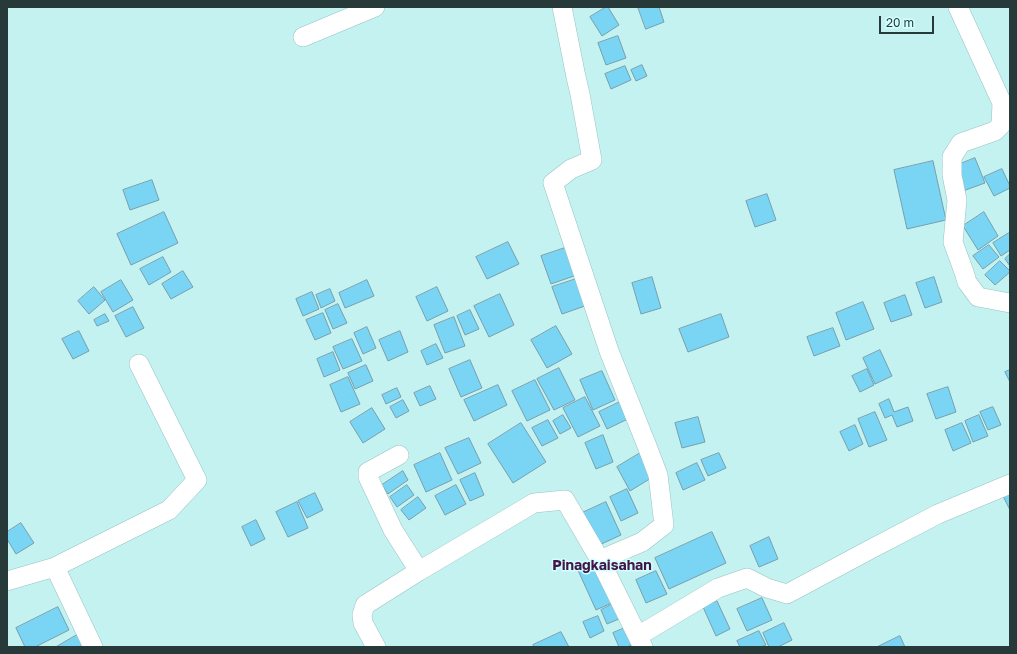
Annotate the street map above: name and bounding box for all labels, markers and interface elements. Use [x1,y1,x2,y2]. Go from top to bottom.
scale bar [881,8,936,34]
text: 20 m [886,15,914,30]
district label: Pinagkaisahan [552,558,652,574]

